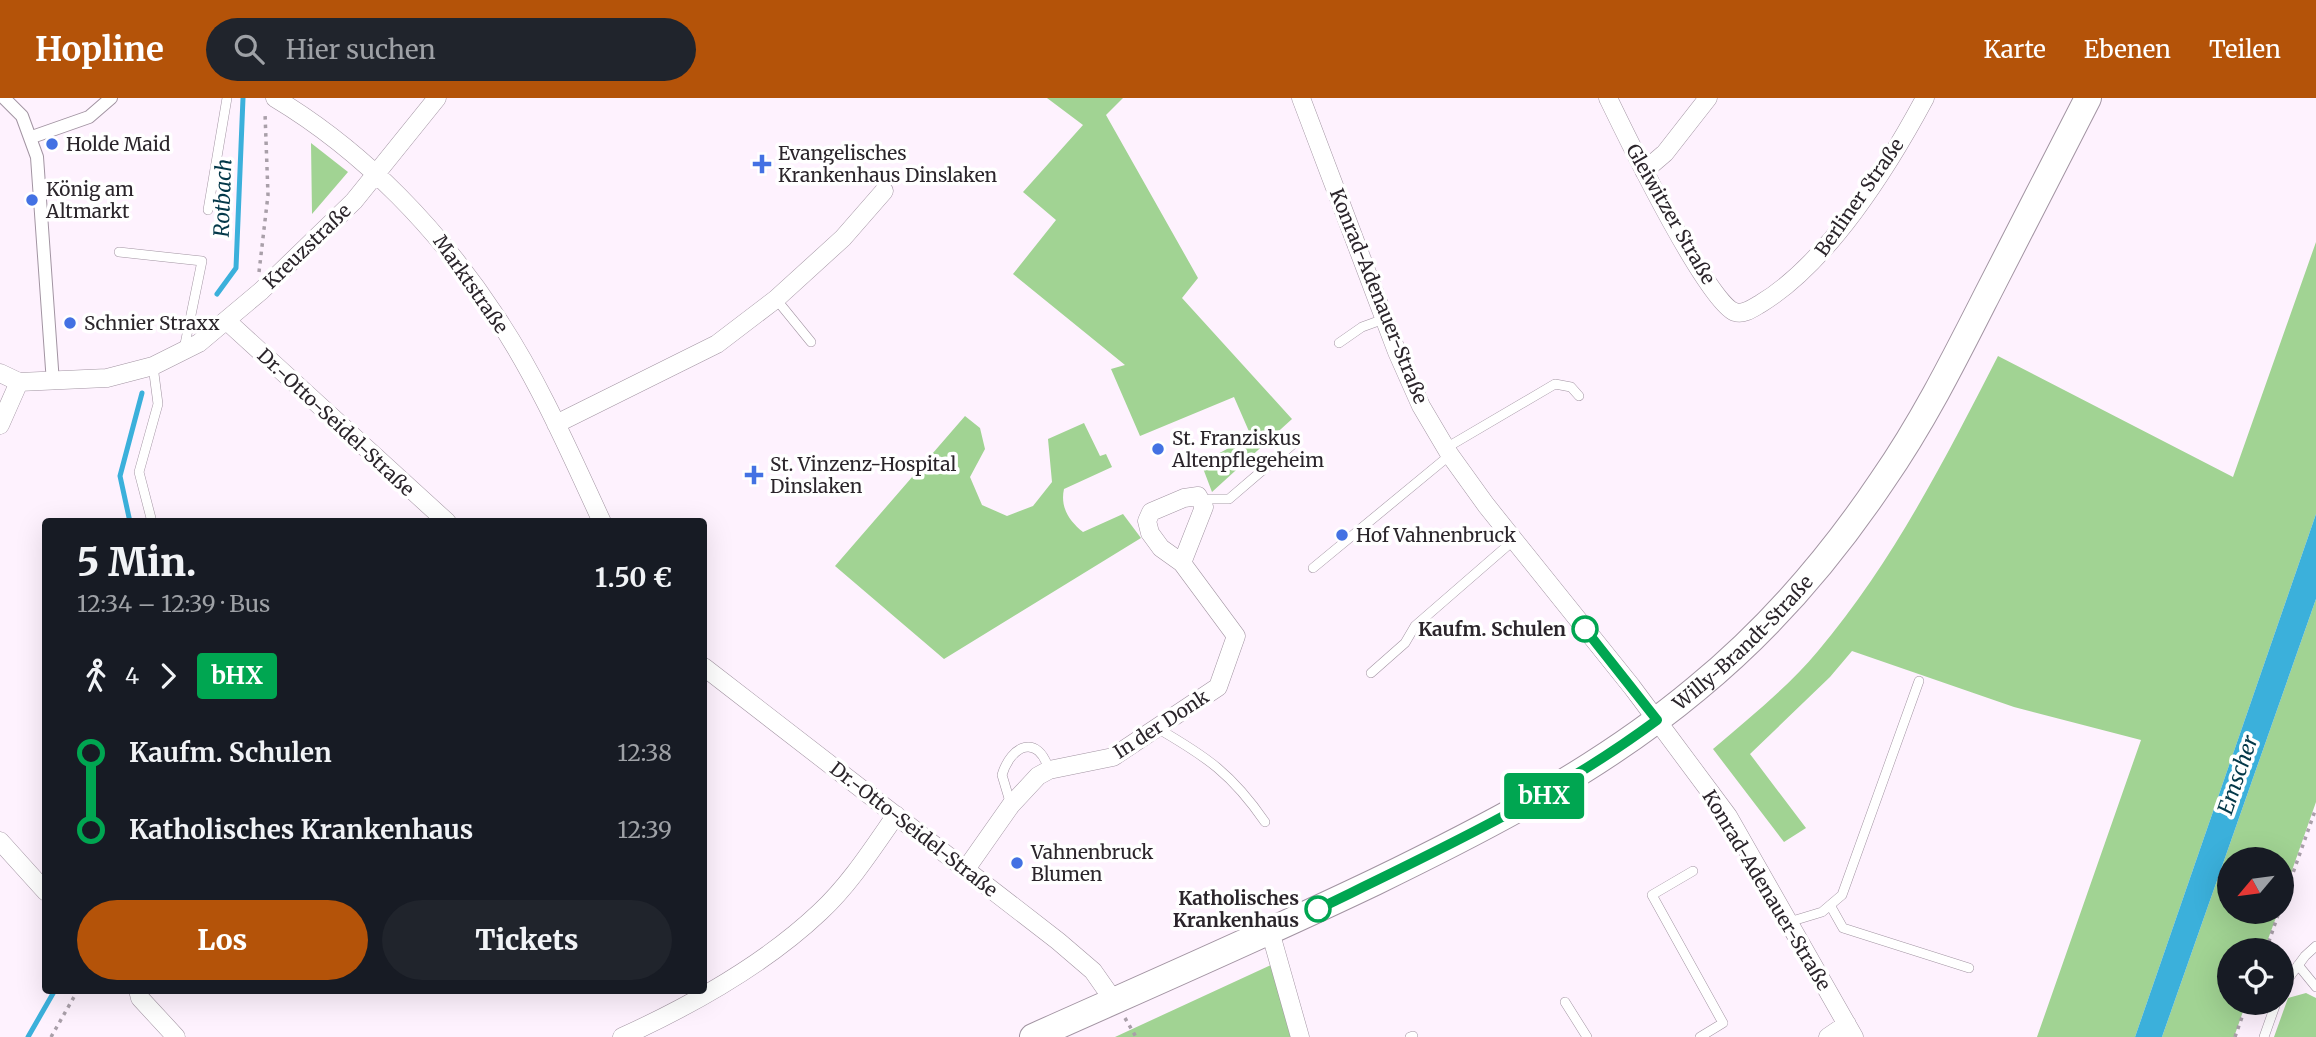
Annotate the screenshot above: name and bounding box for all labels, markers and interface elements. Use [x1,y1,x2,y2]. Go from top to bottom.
search box [206,18,696,81]
text: Hopline [35,29,164,70]
icon: search [230,30,268,68]
text: Hier suchen [286,33,436,66]
text: Karte [1983,34,2046,65]
text: Ebenen [2084,34,2171,65]
text: Teilen [2209,34,2281,65]
place label: Holde Maid [66,132,170,156]
street label: Berliner Straße [1809,133,1909,261]
marker: Holde Maid [44,136,60,152]
street label: Gleiwitzer Straße [1621,140,1721,288]
place label: Evangelisches Krankenhaus Dinslaken [778,141,998,187]
marker: Evangelisches Krankenhaus Dinslaken [752,154,772,174]
water label: Rotbach [208,158,237,238]
place label: König am Altmarkt [45,177,134,223]
street label: Konrad-Adenauer-Straße [1325,185,1433,407]
marker: König am Altmarkt [24,192,40,208]
street label: Kreuzstraße [258,198,356,294]
street label: Marktstraße [428,230,514,338]
place label: Schnier Straxx [84,311,220,335]
marker: Schnier Straxx [62,315,78,331]
street label: Dr.-Otto-Seidel-Straße [253,343,419,501]
place label: St. Franziskus Altenpflegeheim [1171,426,1324,472]
marker: St. Franziskus Altenpflegeheim [1150,441,1166,457]
place label: St. Vinzenz-Hospital Dinslaken [770,452,956,498]
marker: St. Vinzenz-Hospital Dinslaken [744,465,764,485]
place label: Hof Vahnenbruck [1356,523,1516,547]
marker: Hof Vahnenbruck [1334,527,1350,543]
text: 5 Min. [77,539,197,586]
text: 1.50 € [595,561,672,594]
street label: Willy-Brandt-Straße [1667,570,1818,716]
text: 12:34 – 12:39 · Bus [77,589,270,618]
marker: Kaufm. Schulen [1572,616,1598,642]
place label: Kaufm. Schulen [1418,617,1566,641]
icon: walk [77,657,115,695]
icon: forward [149,657,187,695]
text: bHX [211,660,263,691]
text: 4 [125,661,139,690]
street label: In der Donk [1109,684,1213,764]
water label: Emscher [2211,731,2264,818]
text: Kaufm. Schulen [129,736,332,769]
text: 12:38 [617,738,672,767]
street label: Dr.-Otto-Seidel-Straße [826,756,1003,902]
line badge: bHX [1504,773,1584,819]
text: bHX [1518,780,1570,811]
street label: Konrad-Adenauer-Straße [1698,785,1836,995]
text: Katholisches Krankenhaus [129,813,473,846]
text: 12:39 [617,815,672,844]
place label: Vahnenbruck Blumen [1030,840,1153,886]
north arrow [2217,847,2294,924]
map controls [2217,847,2294,1015]
marker: Vahnenbruck Blumen [1009,855,1025,871]
place label: Katholisches Krankenhaus [1173,886,1299,932]
marker: Katholisches Krankenhaus [1305,896,1331,922]
button: Los [77,900,368,980]
button: Tickets [382,900,672,980]
button: locate [2217,938,2294,1015]

